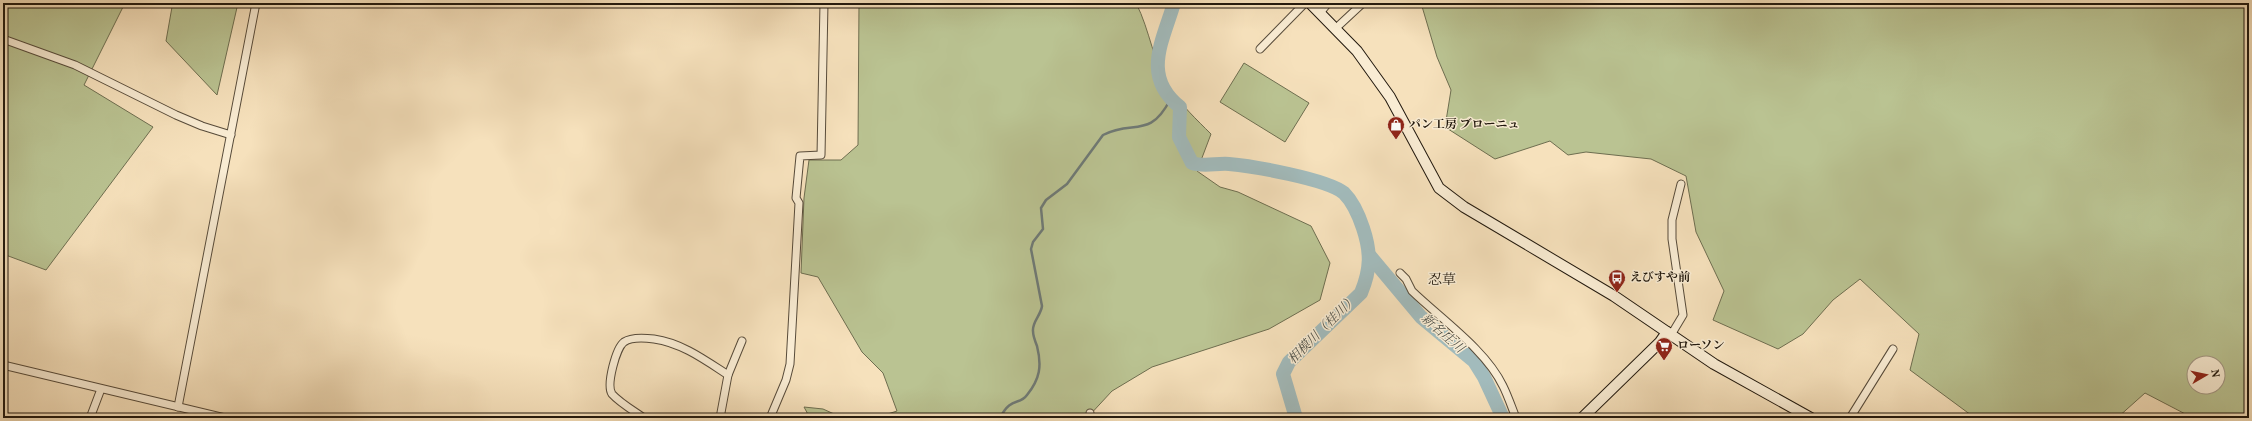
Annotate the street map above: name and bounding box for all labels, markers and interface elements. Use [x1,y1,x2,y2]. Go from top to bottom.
shop icon: パン工房 ブローニュ [1386,115,1406,140]
place label: パン工房 ブローニュ [1409,117,1519,133]
bus stop icon: えびすや前 [1607,268,1627,293]
place label: えびすや前 [1630,270,1690,286]
district label: 忍草 [1428,271,1456,290]
water label: 相模川（桂川） [1284,291,1362,369]
water label: 新名庄川 [1416,310,1469,359]
supermarket icon: ローソン [1654,336,1674,361]
place label: ローソン [1677,338,1725,354]
north arrow [2186,355,2226,395]
text: N [2206,369,2222,379]

